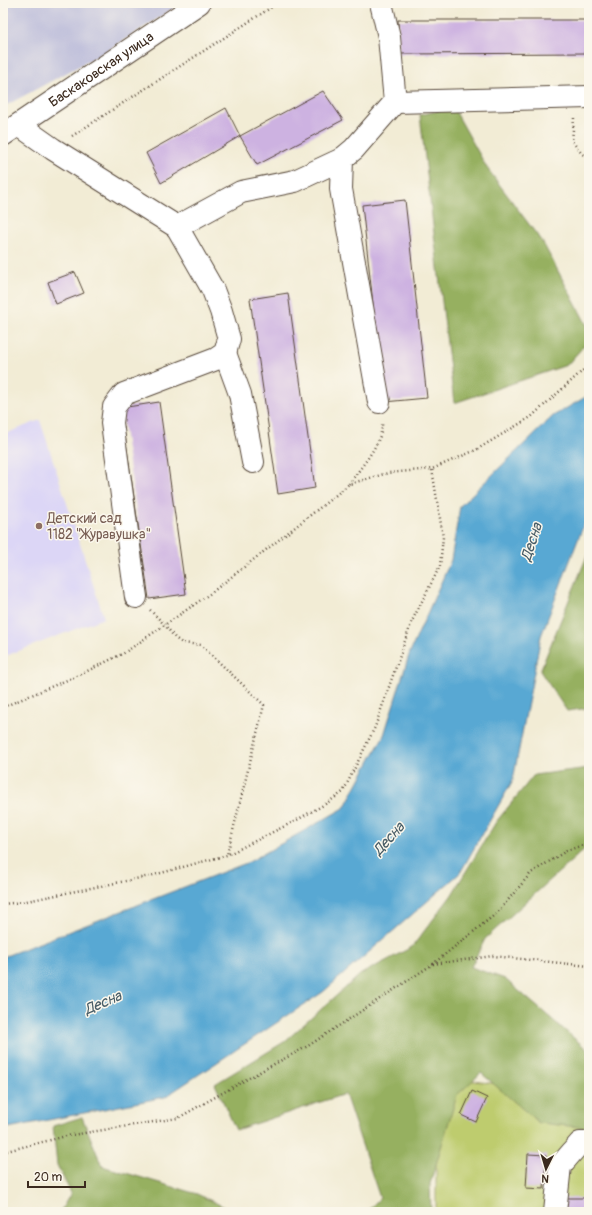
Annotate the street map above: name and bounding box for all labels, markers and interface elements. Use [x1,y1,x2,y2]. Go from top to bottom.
street label: Баскаковская улица [45,28,157,110]
place label: Детский сад 1182 "Журавушка" [46,510,151,543]
water label: Десна [517,520,547,564]
marker: Детский сад 1182 "Журавушка" [34,521,44,531]
water label: Десна [368,818,410,860]
water label: Десна [81,986,125,1020]
north arrow [526,1149,566,1189]
scale bar [28,1163,85,1189]
text: 20 m [34,1170,63,1185]
text: N [540,1172,549,1185]

